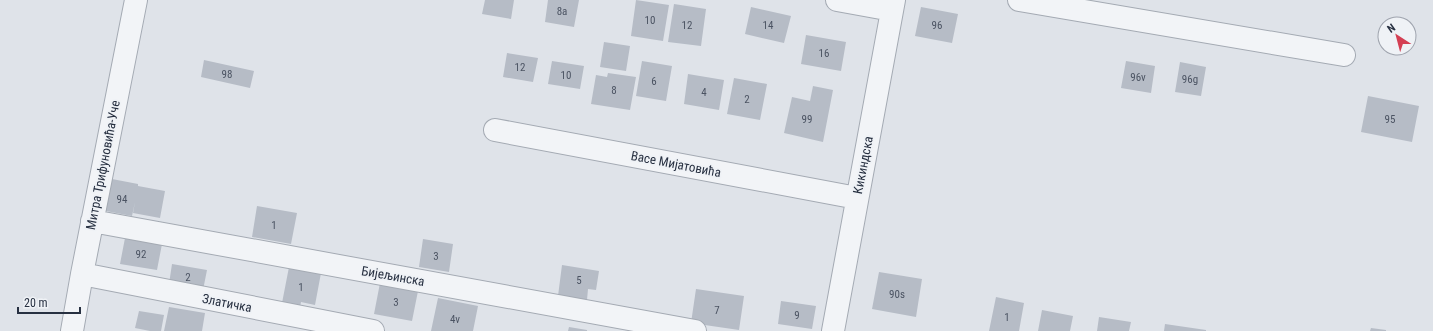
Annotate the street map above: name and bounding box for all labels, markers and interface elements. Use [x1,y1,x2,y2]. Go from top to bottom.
house number: 8a [557,5,567,18]
house number: 10 [645,14,655,27]
north arrow [1377,16,1417,56]
house number: 12 [682,19,692,32]
house number: 14 [763,19,774,32]
house number: 96 [932,19,942,32]
text: N [1385,21,1398,36]
house number: 16 [819,47,829,60]
house number: 12 [515,61,525,74]
house number: 98 [222,68,232,81]
house number: 10 [561,69,571,82]
house number: 96v [1130,71,1146,84]
house number: 96g [1182,73,1198,86]
house number: 6 [651,75,657,88]
house number: 8 [611,84,617,97]
house number: 4 [701,86,707,99]
house number: 2 [744,93,750,106]
street label: Митра Трифуновића-Уче [83,99,123,231]
house number: 99 [802,113,812,126]
house number: 95 [1385,113,1395,126]
street label: Кикиндска [850,135,876,195]
street label: Васе Мијатовића [630,148,722,180]
house number: 94 [117,193,128,206]
house number: 1 [271,219,277,232]
house number: 92 [136,248,146,261]
house number: 3 [433,250,439,263]
street label: Бијељинска [360,263,426,289]
house number: 2 [185,271,191,284]
house number: 5 [576,274,582,287]
house number: 1 [298,281,304,294]
house number: 90s [889,288,905,301]
scale bar [18,289,80,315]
street label: Златичка [201,291,253,315]
text: 20 m [24,296,48,310]
house number: 3 [393,296,399,309]
house number: 7 [714,304,720,317]
house number: 9 [794,309,800,322]
house number: 1 [1004,311,1010,324]
house number: 4v [450,313,460,326]

